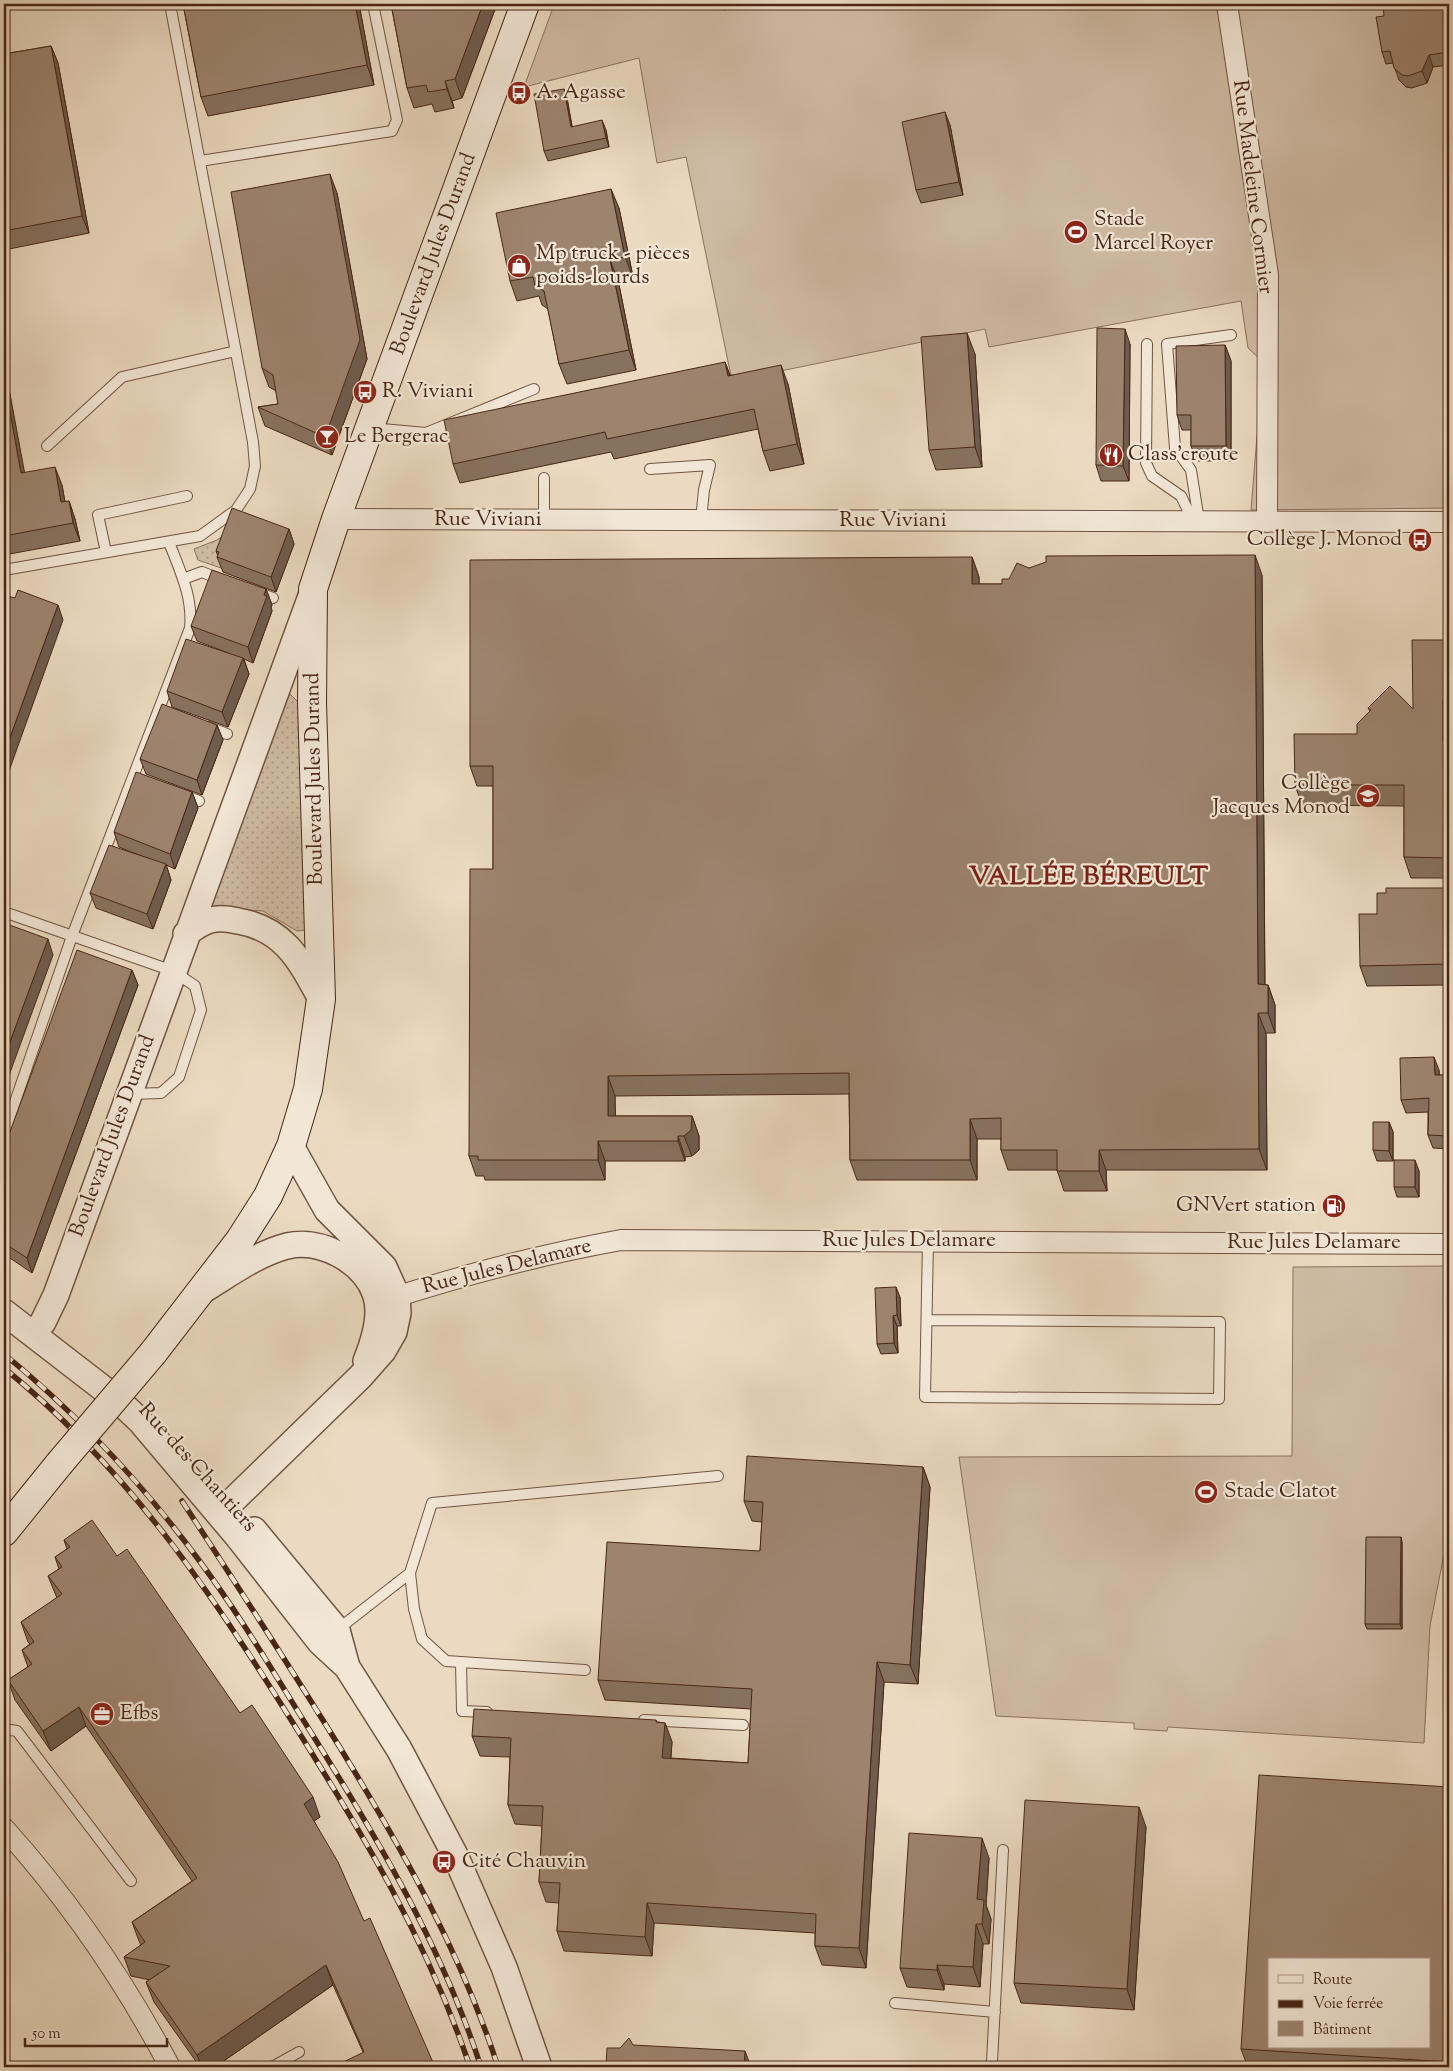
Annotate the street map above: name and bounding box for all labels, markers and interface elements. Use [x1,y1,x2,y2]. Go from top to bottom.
place label: A. Agasse [536,78,626,108]
street label: Rue Madeleine Cormier [1224,78,1280,296]
bus stop icon: A. Agasse [506,80,532,106]
street label: Boulevard Jules Durand [383,149,485,359]
place label: Stade Marcel Royer [1094,205,1213,259]
sports icon: Stade Marcel Royer [1063,219,1089,245]
place label: Mp truck - pièces poids-lourds [536,239,690,293]
shop icon: Mp truck - pièces poids-lourds [506,253,532,279]
place label: R. Viviani [382,377,473,407]
bus stop icon: R. Viviani [352,379,378,405]
place label: Le Bergerac [344,422,449,452]
bar icon: Le Bergerac [314,424,340,450]
place label: Class'croute [1128,440,1239,470]
restaurant icon: Class'croute [1098,442,1124,468]
street label: Rue Viviani [434,505,542,535]
street label: Rue Viviani [839,506,947,536]
place label: Collège J. Monod [1247,525,1402,555]
bus stop icon: Collège J. Monod [1407,527,1433,553]
street label: Boulevard Jules Durand [298,672,332,886]
place label: Collège Jacques Monod [1212,769,1350,823]
school or university icon: Collège Jacques Monod [1355,783,1381,809]
district label: VALLÉE BÉREULT [969,859,1209,896]
street label: Boulevard Jules Durand [62,1031,164,1241]
place label: GNVert station [1176,1191,1316,1221]
fuel station icon: GNVert station [1321,1193,1347,1219]
street label: Rue Jules Delamare [822,1226,996,1256]
street label: Rue Jules Delamare [1227,1228,1401,1258]
street label: Rue Jules Delamare [419,1231,595,1303]
street label: Rue des Chantiers [131,1397,263,1539]
place label: Stade Clatot [1224,1477,1337,1507]
sports icon: Stade Clatot [1193,1479,1219,1505]
place label: Efbs [120,1699,159,1729]
office icon: Efbs [89,1701,115,1727]
place label: Cité Chauvin [462,1847,586,1877]
bus stop icon: Cité Chauvin [431,1849,457,1875]
legend [1268,1958,1430,2048]
text: Route [1313,1970,1352,1991]
text: Voie ferrée [1313,1994,1383,2015]
scale bar [25,2016,168,2048]
text: Bâtiment [1313,2020,1372,2041]
text: 50 m [31,2024,61,2045]

